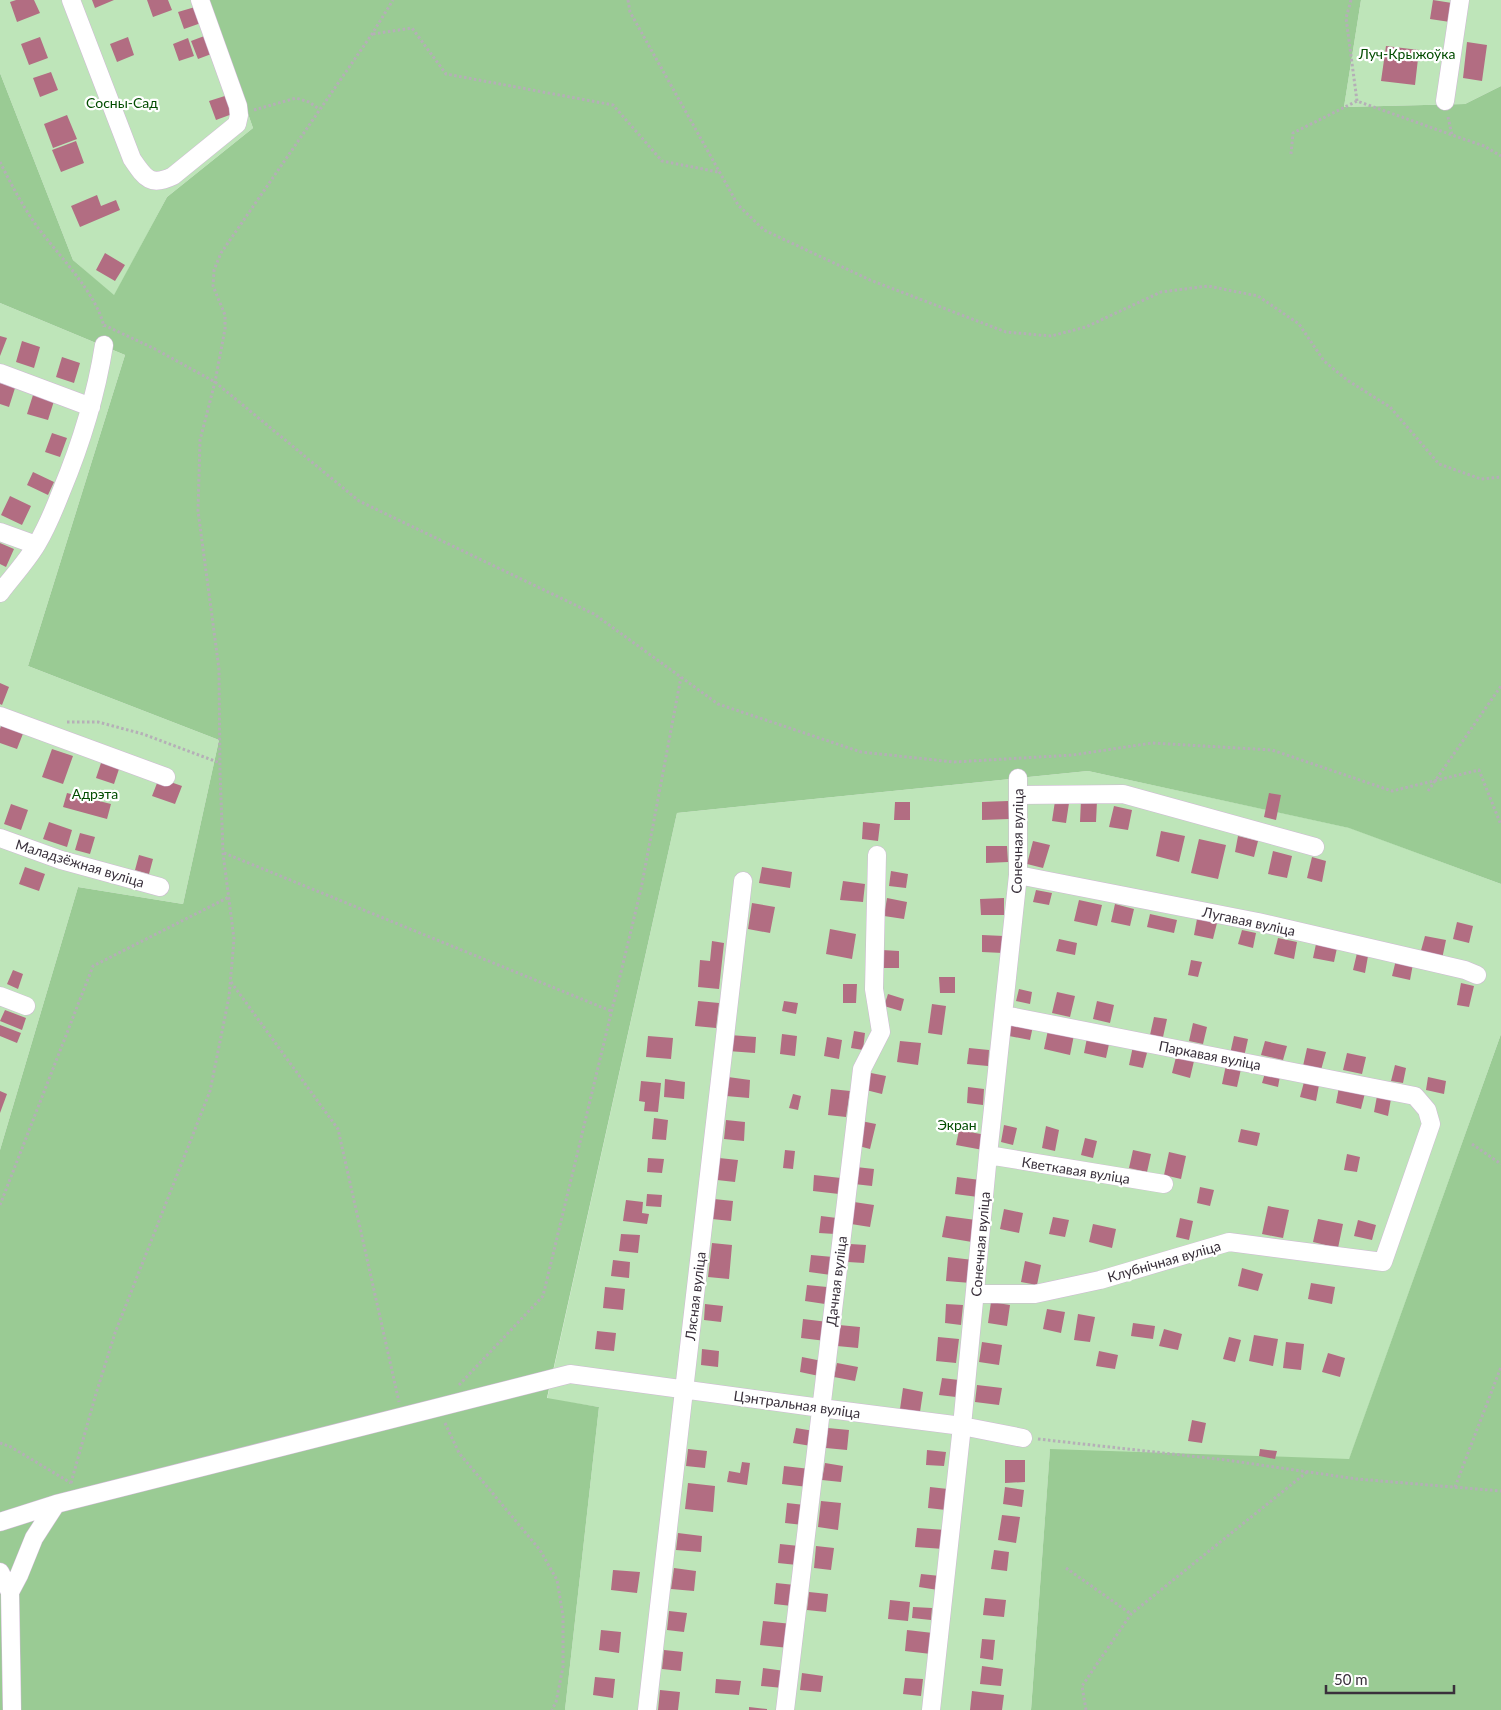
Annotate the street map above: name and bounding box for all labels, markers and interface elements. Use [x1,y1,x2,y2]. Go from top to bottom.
park label: Луч-Крыжоўка [1358,45,1455,62]
park label: Сосны-Сад [86,94,158,111]
park label: Адрэта [72,785,118,802]
street label: Сонечная вуліца [1008,788,1026,894]
street label: Маладзёжная вуліца [14,835,147,891]
street label: Лугавая вуліца [1200,903,1297,939]
street label: Паркавая вуліца [1157,1037,1263,1073]
park label: Экран [937,1116,977,1133]
street label: Кветкавая вуліца [1021,1153,1131,1187]
street label: Сонечная вуліца [967,1191,993,1297]
street label: Дачная вуліца [822,1235,850,1327]
street label: Клубнічная вуліца [1105,1237,1223,1285]
street label: Лясная вуліца [681,1251,709,1342]
street label: Цэнтральная вуліца [732,1387,862,1421]
scale bar [1326,1662,1454,1694]
text: 50 m [1334,1670,1368,1688]

